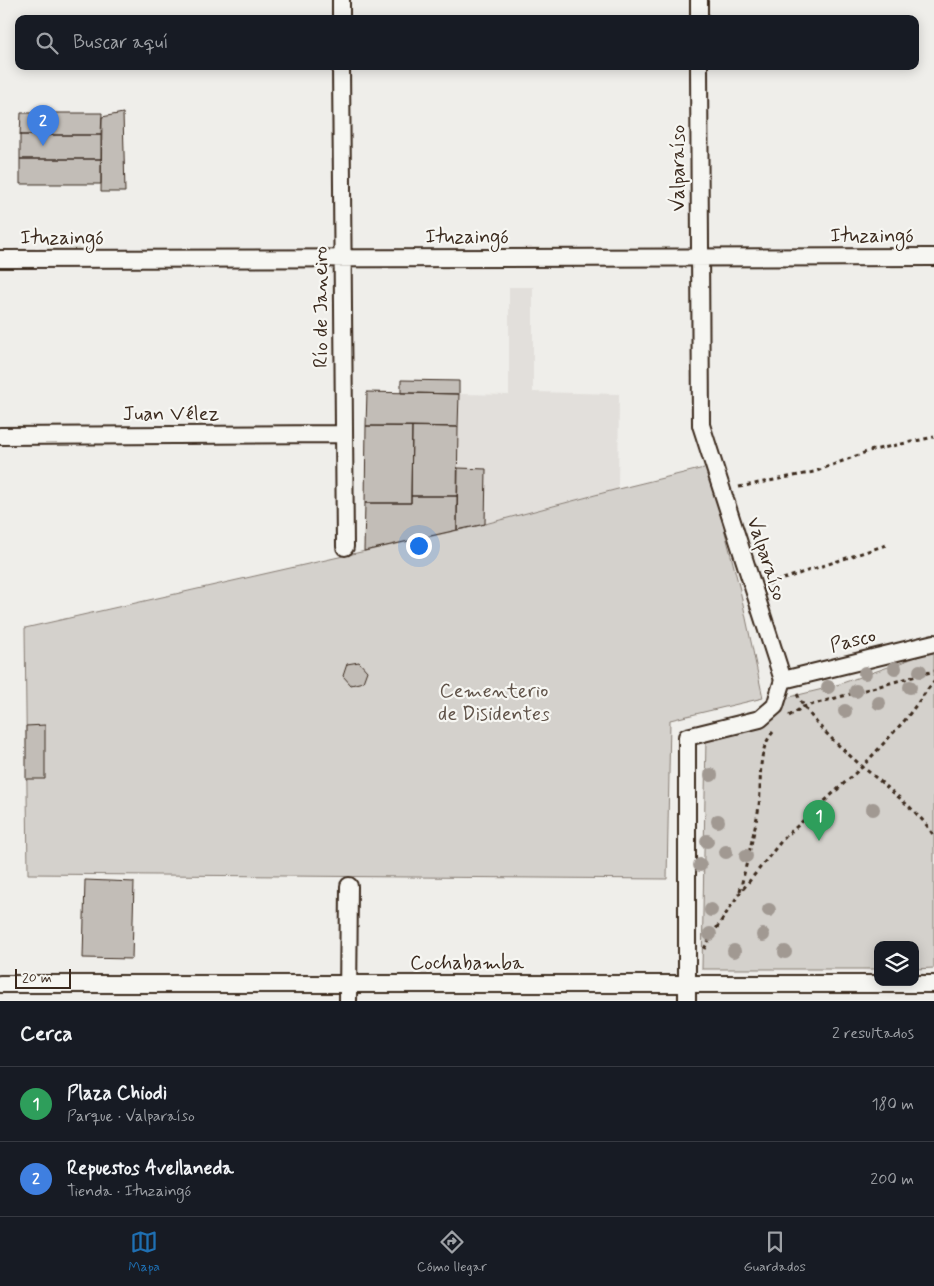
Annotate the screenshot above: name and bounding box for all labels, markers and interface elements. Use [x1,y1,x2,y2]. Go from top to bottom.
search box [15,15,919,70]
icon: search [33,29,61,57]
text: Buscar aquí [73,30,168,55]
pin: 2 [27,105,59,146]
street label: Valparaíso [665,125,692,211]
street label: Ituzaingó [830,223,914,251]
street label: Ituzaingó [425,224,509,252]
street label: Ituzaingó [20,225,104,253]
street label: Río de Janeiro [308,246,335,368]
street label: Juan Vélez [123,401,220,428]
street label: Valparaíso [740,514,792,604]
your location [406,533,432,559]
street label: Pasco [827,622,879,660]
park label: Cementerio de Disidentes [438,678,550,728]
pin: 1 [803,800,835,841]
map controls [874,941,919,986]
button: layers [874,941,919,986]
street label: Cochabamba [410,950,525,977]
scale bar [15,966,71,989]
text: 20 m [22,969,52,987]
text: Cerca [20,1020,73,1048]
text: 2 resultados [832,1023,914,1044]
text: Plaza Chiodi [67,1081,167,1106]
text: 1 [32,1094,40,1115]
text: 180 m [871,1094,914,1115]
text: Parque · Valparaíso [67,1106,195,1127]
text: Repuestos Avellaneda [67,1156,234,1181]
text: 2 [32,1169,40,1190]
text: 200 m [870,1169,914,1190]
text: Tienda · Ituzaingó [67,1181,191,1202]
tab: Mapa [128,1228,160,1276]
tab: Cómo llegar [417,1228,487,1276]
tab: Guardados [743,1228,806,1276]

